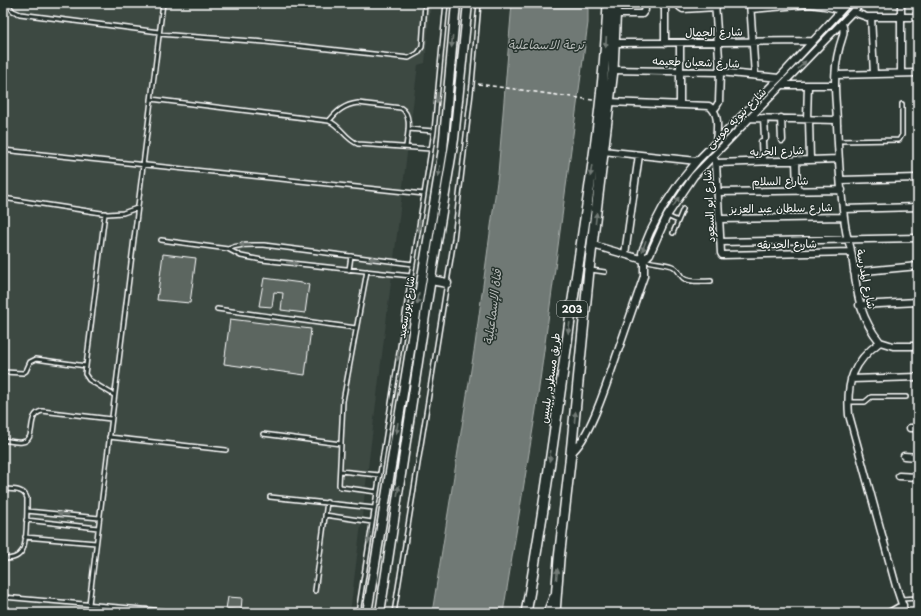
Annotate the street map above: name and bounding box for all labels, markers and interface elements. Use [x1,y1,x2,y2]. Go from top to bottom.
street label: شارع الجمال [685,23,743,41]
water label: ترعة الاسماعلية [508,35,586,53]
one-way arrow [449,36,456,48]
one-way arrow [603,36,609,49]
street label: شارع شعبان طعيمه [652,51,740,73]
one-way arrow [797,60,807,70]
street label: شارع نبويه موسى [701,83,771,153]
one-way arrow [434,92,440,104]
street label: شارع الحريه [750,141,804,161]
one-way arrow [436,165,442,177]
one-way arrow [588,165,594,177]
street label: شارع ابو السعود [698,169,720,243]
street label: شارع السلام [751,172,809,190]
one-way arrow [672,197,680,207]
street label: شارع سلطان عبد العزيز [728,198,833,218]
one-way arrow [592,212,599,224]
one-way arrow [416,220,422,232]
street label: شارع الحديقه [757,234,817,254]
one-way arrow [641,240,647,252]
one-way arrow [239,242,251,249]
street label: شارع المدرسة [851,247,881,311]
one-way arrow [368,256,380,262]
one-way arrow [286,260,298,266]
water label: قناة الإسماعيلية [478,267,506,346]
street label: شارع بورسعيد [392,275,420,339]
one-way arrow [415,293,421,306]
road number: 203 [557,301,587,317]
one-way arrow [566,321,572,334]
street label: طريق مسطرد, بلبيس [535,331,564,424]
one-way arrow [395,349,401,361]
one-way arrow [571,411,578,423]
one-way arrow [394,422,400,434]
one-way arrow [547,450,553,462]
one-way arrow [396,485,402,497]
one-way arrow [57,511,69,518]
one-way arrow [366,532,372,544]
one-way arrow [554,568,561,580]

